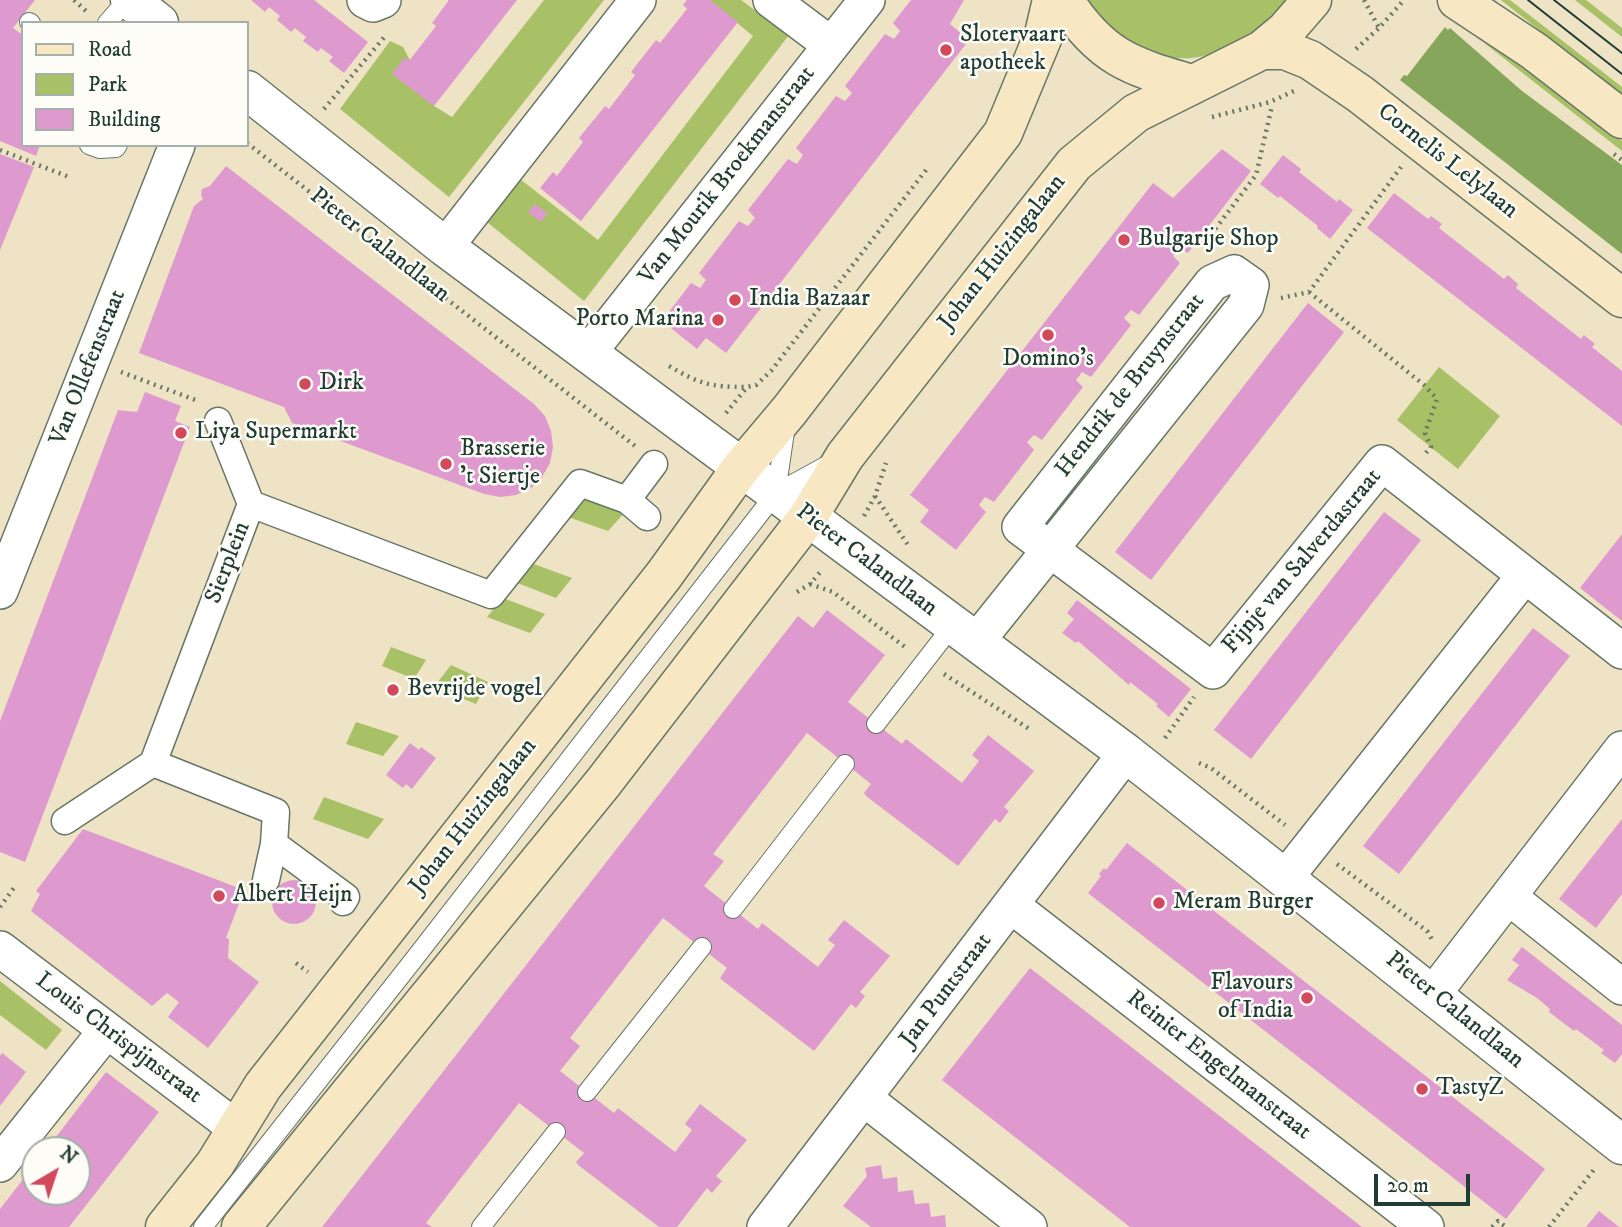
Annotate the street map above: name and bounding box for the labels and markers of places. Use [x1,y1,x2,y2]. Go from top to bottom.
place label: Slotervaart apotheek [960,22,1066,78]
marker: Slotervaart apotheek [938,42,954,58]
place label: Bulgarije Shop [1138,226,1279,254]
marker: Bulgarije Shop [1116,232,1132,248]
place label: India Bazaar [749,286,870,314]
marker: India Bazaar [727,292,743,308]
place label: Porto Marina [576,306,704,334]
marker: Porto Marina [710,312,726,328]
marker: Domino's [1040,327,1056,343]
place label: Domino's [1002,346,1094,374]
place label: Dirk [319,370,364,398]
marker: Dirk [297,376,313,392]
place label: Liya Supermarkt [195,419,357,447]
marker: Liya Supermarkt [173,425,189,441]
place label: Brasserie 't Siertje [460,436,545,492]
marker: Brasserie 't Siertje [438,456,454,472]
place label: Bevrijde vogel [407,676,542,704]
marker: Bevrijde vogel [385,682,401,698]
place label: Albert Heijn [233,882,353,910]
marker: Albert Heijn [211,888,227,904]
place label: Meram Burger [1173,889,1313,917]
marker: Meram Burger [1151,895,1167,911]
place label: Flavours of India [1210,970,1293,1026]
marker: Flavours of India [1299,990,1315,1006]
place label: TastyZ [1436,1075,1504,1103]
marker: TastyZ [1414,1081,1430,1097]

